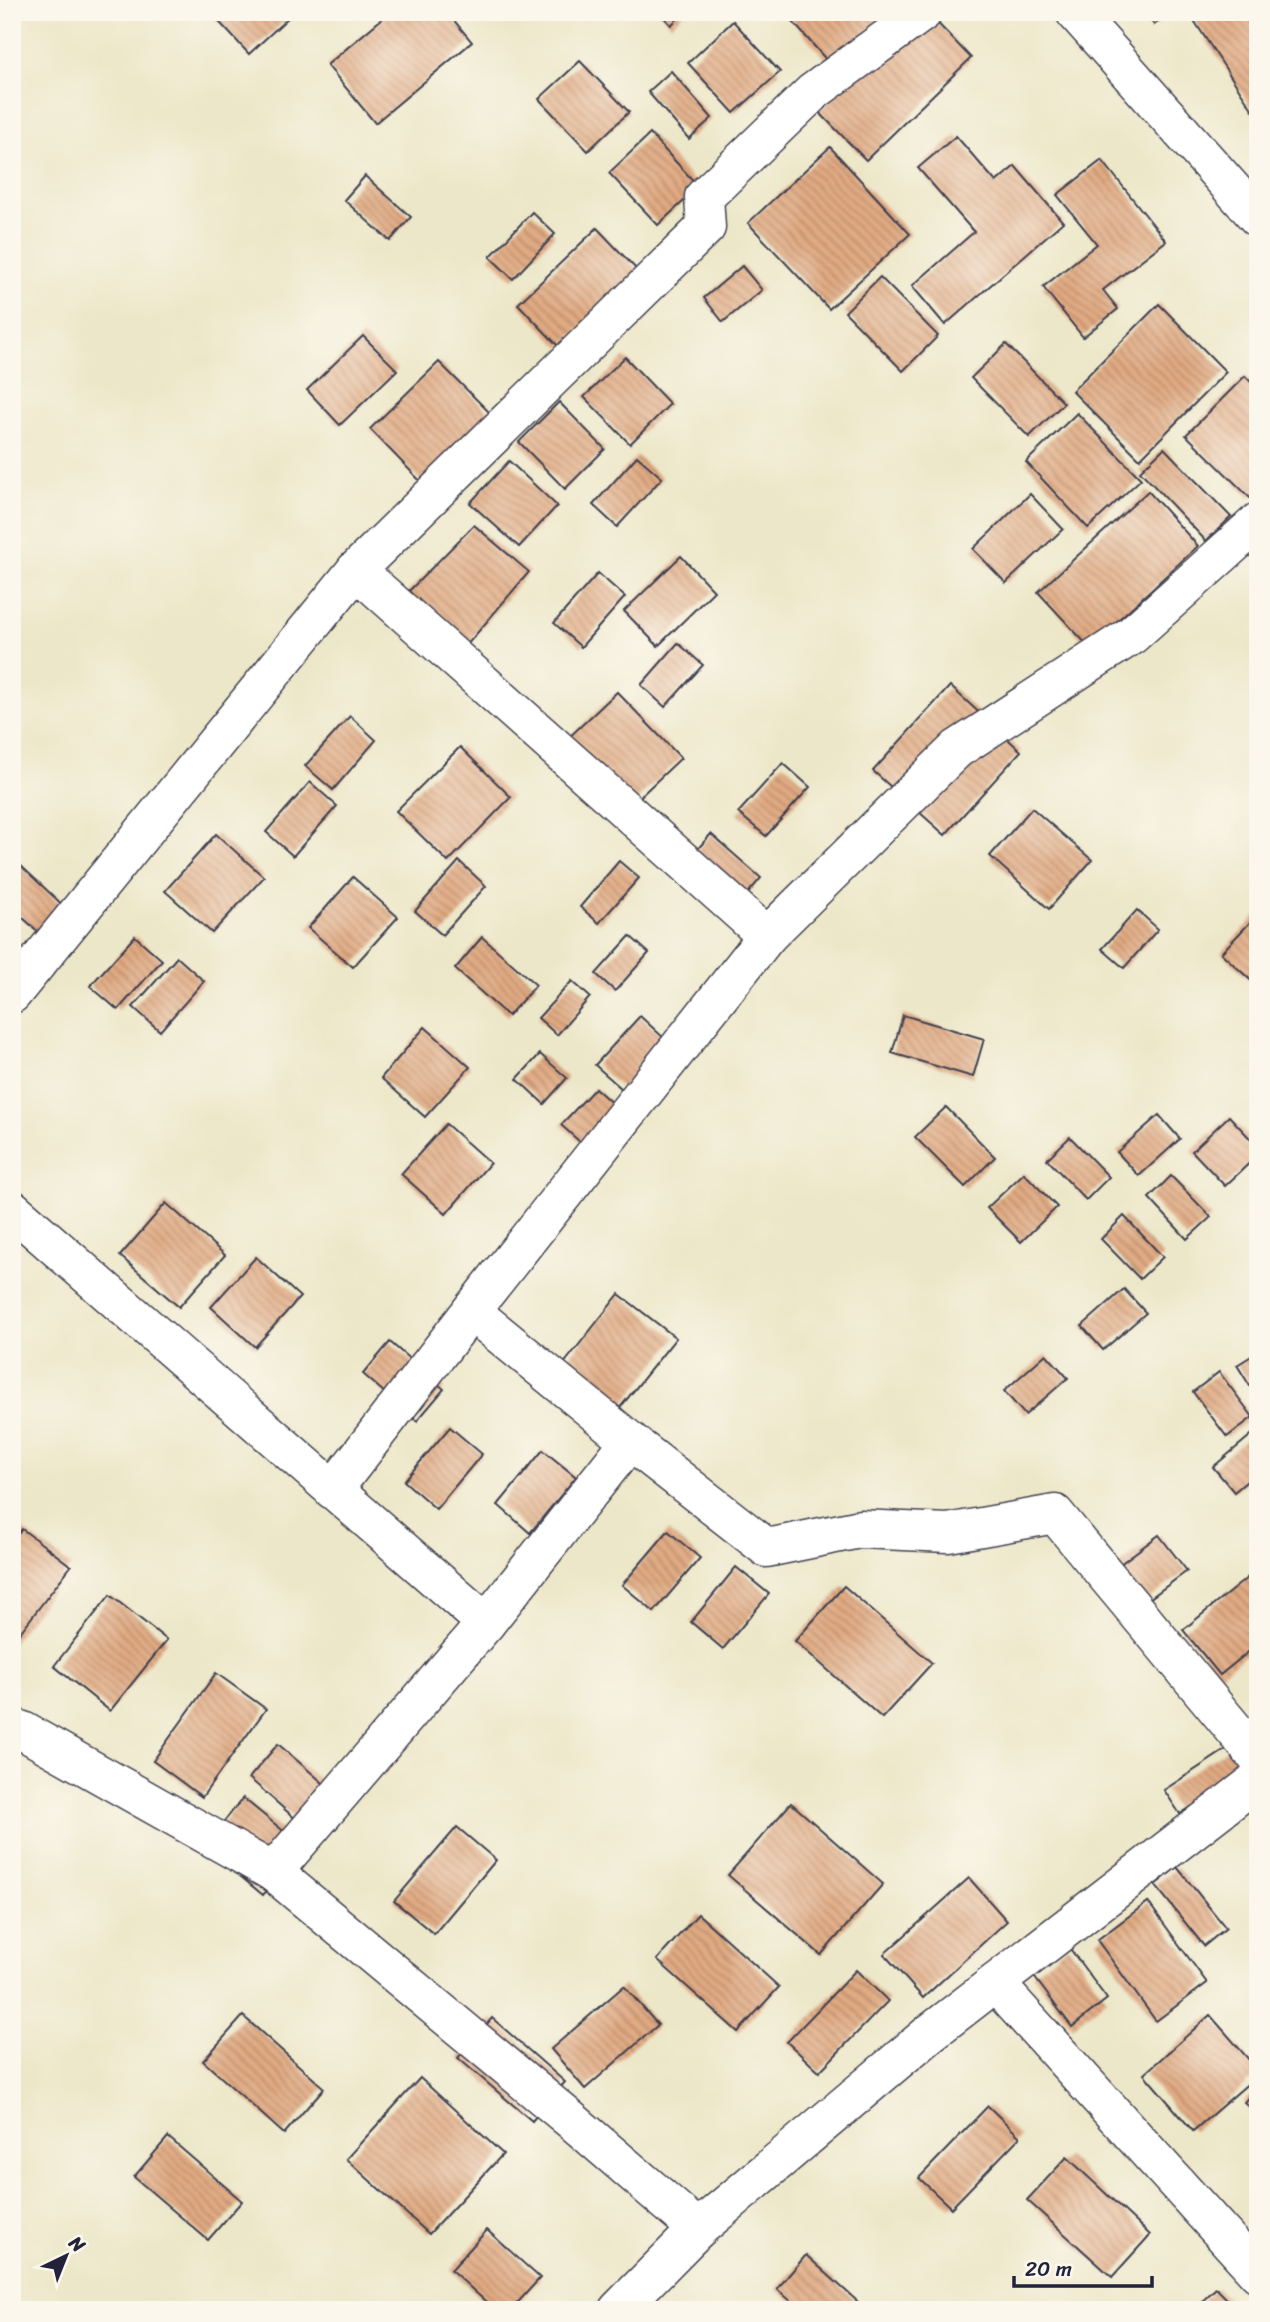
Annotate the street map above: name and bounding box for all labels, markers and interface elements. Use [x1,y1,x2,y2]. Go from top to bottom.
north arrow [32,2220,102,2290]
text: N [60,2227,94,2261]
scale bar [1014,2245,1153,2289]
text: 20 m [1025,2250,1072,2288]

